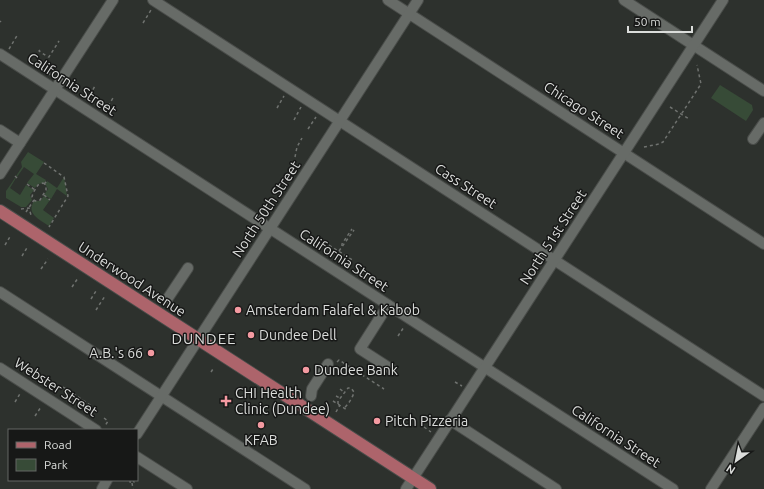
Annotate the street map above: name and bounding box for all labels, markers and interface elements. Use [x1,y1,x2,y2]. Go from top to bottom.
scale bar [628,8,692,34]
text: 50 m [634,15,661,28]
street label: California Street [25,49,120,119]
street label: Chicago Street [541,78,627,142]
street label: North 50th Street [229,157,303,260]
street label: Cass Street [432,160,500,212]
street label: North 51st Street [516,186,590,287]
street label: California Street [297,225,392,295]
street label: Underwood Avenue [75,238,189,320]
place label: Amsterdam Falafel & Kabob [246,302,420,318]
marker: Amsterdam Falafel & Kabob [233,305,243,315]
place label: Dundee Dell [259,327,337,343]
district label: DUNDEE [172,330,236,347]
marker: Dundee Dell [246,330,256,340]
place label: A.B.'s 66 [89,345,143,361]
marker: A.B.'s 66 [146,348,156,358]
street label: Webster Street [12,354,101,420]
place label: Dundee Bank [314,362,398,378]
marker: Dundee Bank [301,365,311,375]
place label: CHI Health Clinic (Dundee) [235,385,330,417]
marker: CHI Health Clinic (Dundee) [220,395,232,407]
street label: California Street [569,401,664,471]
place label: Pitch Pizzeria [385,413,468,429]
marker: Pitch Pizzeria [372,416,382,426]
marker: KFAB [256,420,266,430]
legend [8,429,138,481]
place label: KFAB [244,432,278,448]
text: Road [44,438,72,451]
north arrow [716,441,756,481]
text: Park [44,458,68,471]
text: N [724,462,737,477]

